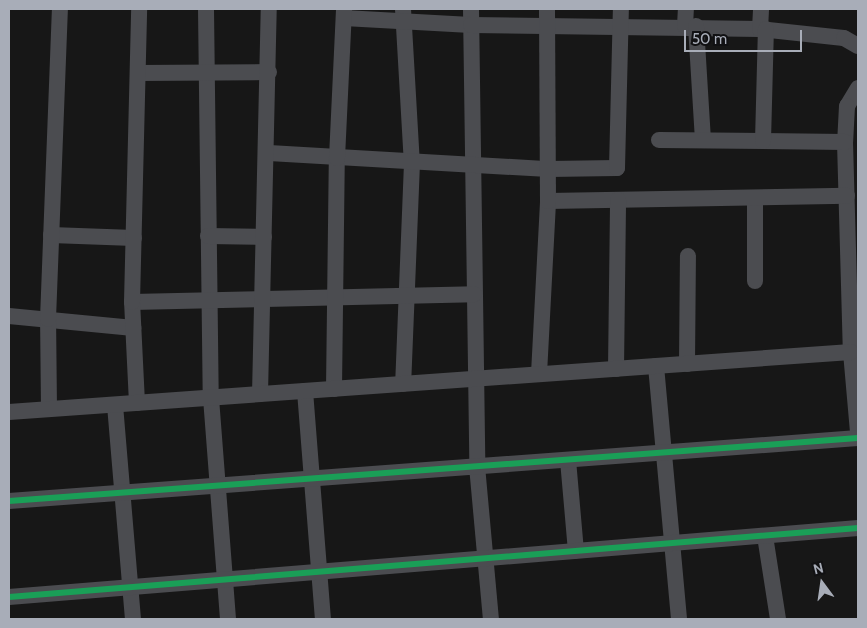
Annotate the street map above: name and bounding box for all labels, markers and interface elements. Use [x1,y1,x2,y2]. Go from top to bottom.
scale bar [687,20,804,52]
text: 50 m [692,30,727,48]
north arrow [797,558,847,608]
text: N [811,559,825,578]

